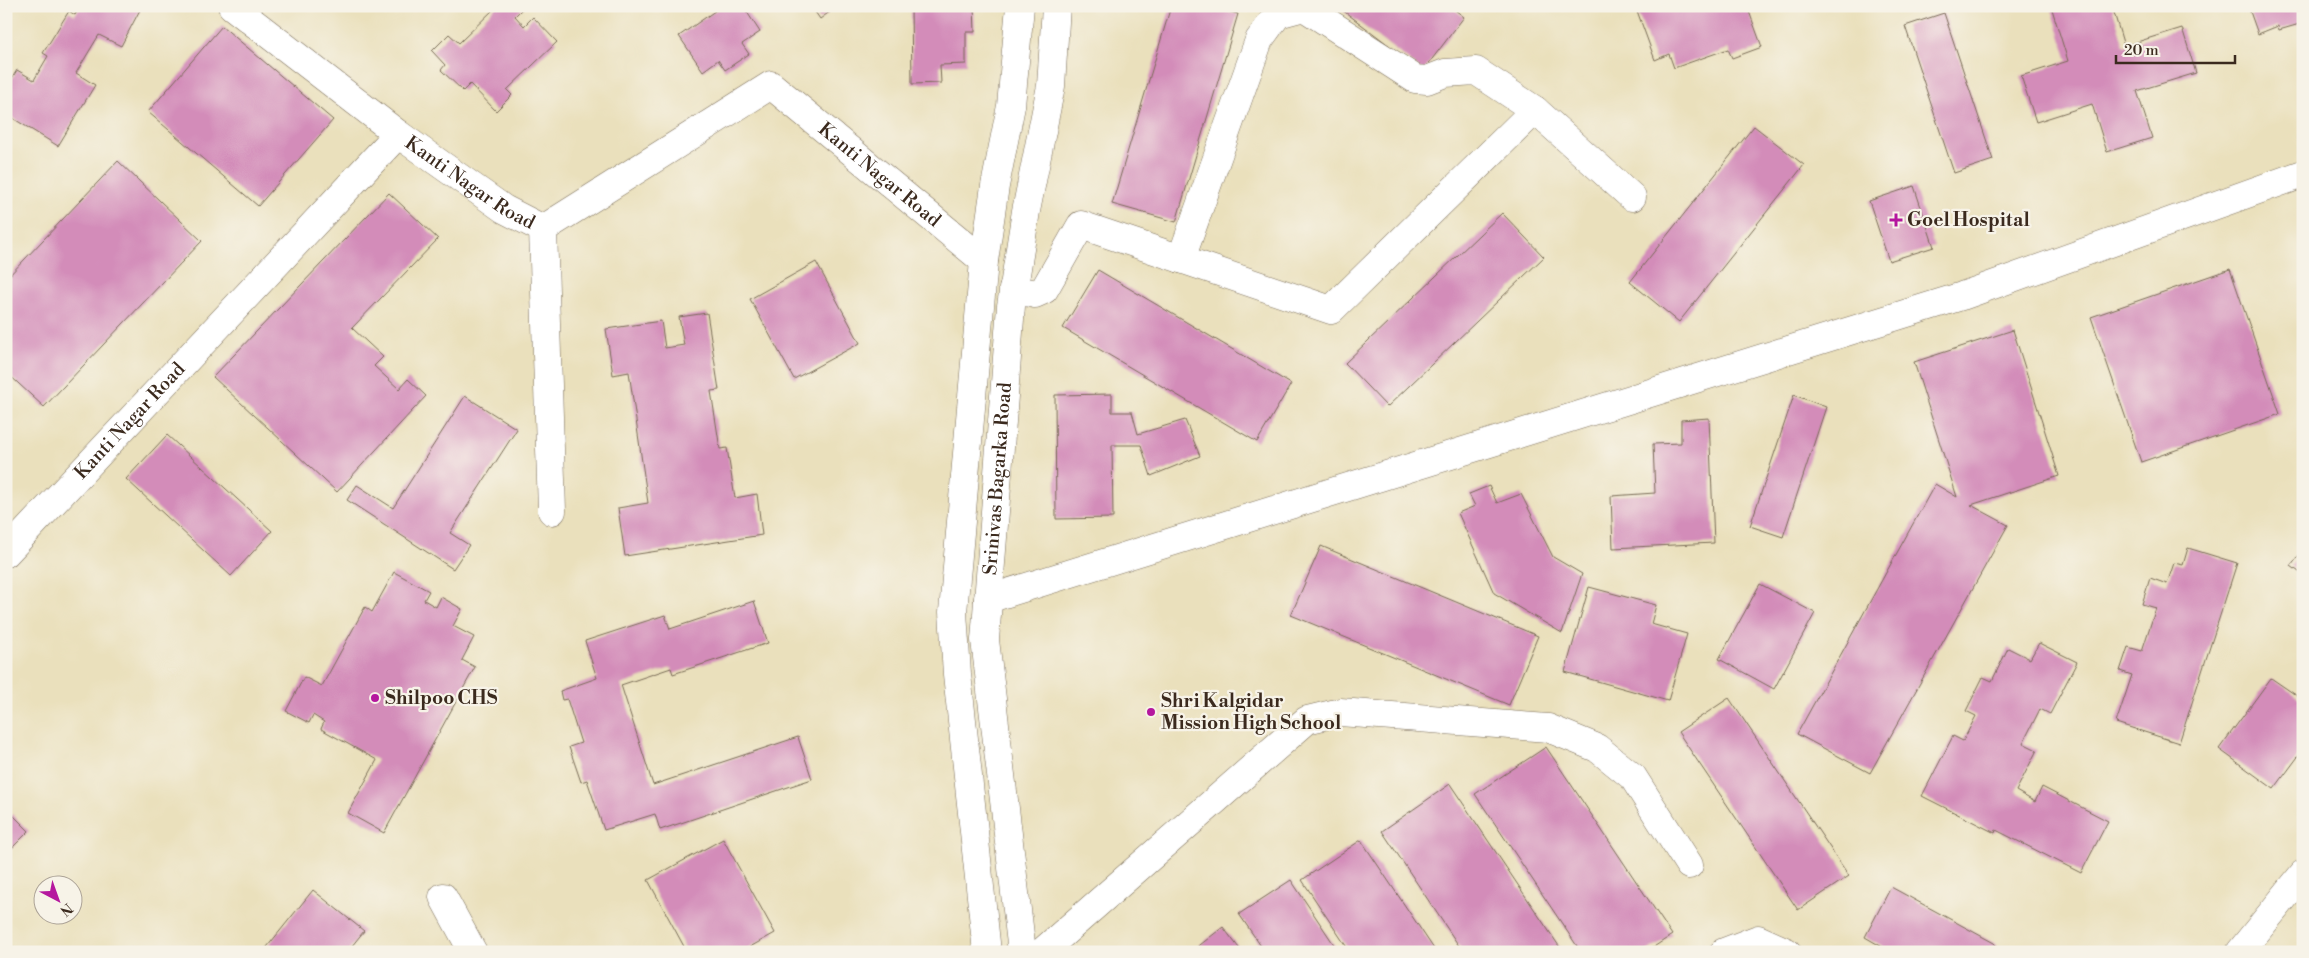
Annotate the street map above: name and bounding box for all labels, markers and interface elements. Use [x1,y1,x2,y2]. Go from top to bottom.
scale bar [2116,32,2235,64]
text: 20 m [2124,41,2159,60]
street label: Kanti Nagar Road [813,117,946,232]
street label: Kanti Nagar Road [400,131,539,235]
place label: Goel Hospital [1907,208,2030,232]
marker: Goel Hospital [1889,213,1903,227]
street label: Kanti Nagar Road [69,357,190,484]
street label: Srinivas Bagarka Road [978,381,1017,576]
place label: Shilpoo CHS [385,686,498,710]
place label: Shri Kalgidar Mission High School [1161,689,1341,735]
marker: Shilpoo CHS [369,692,381,704]
marker: Shri Kalgidar Mission High School [1145,706,1157,718]
north arrow [32,876,82,926]
text: N [56,899,76,919]

